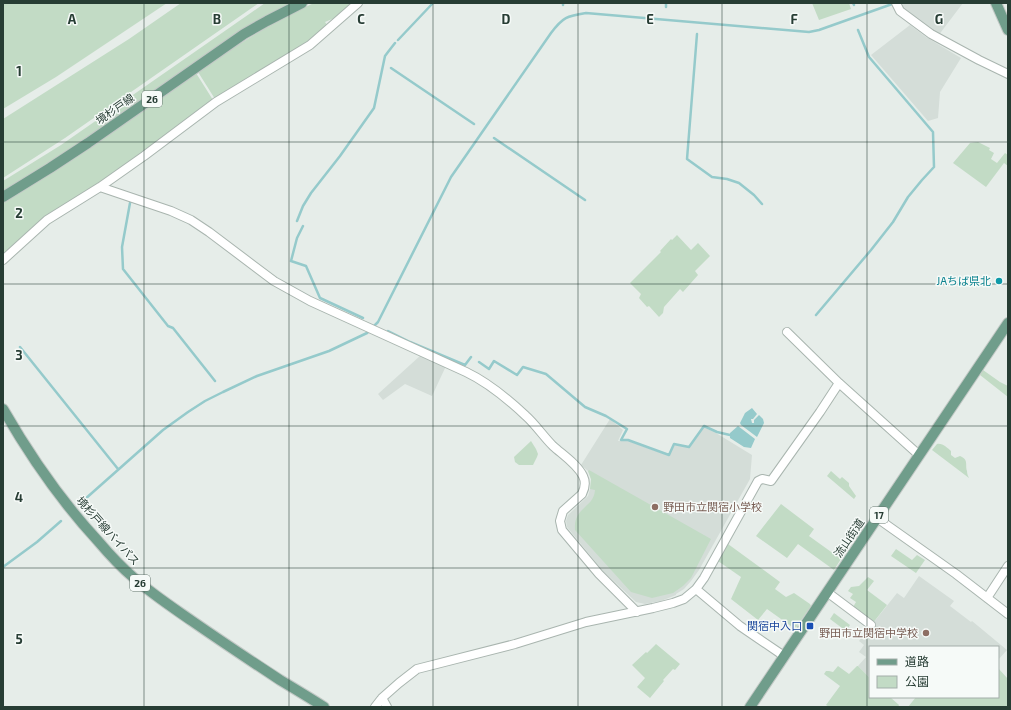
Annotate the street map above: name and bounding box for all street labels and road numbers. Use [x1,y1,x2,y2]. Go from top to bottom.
street label: 境杉戸線 [93,91,136,127]
road number: 26 [142,91,162,107]
street label: 境杉戸線バイパス [74,494,143,568]
road number: 17 [870,507,888,523]
street label: 流山街道 [831,516,866,560]
road number: 26 [130,575,150,591]

